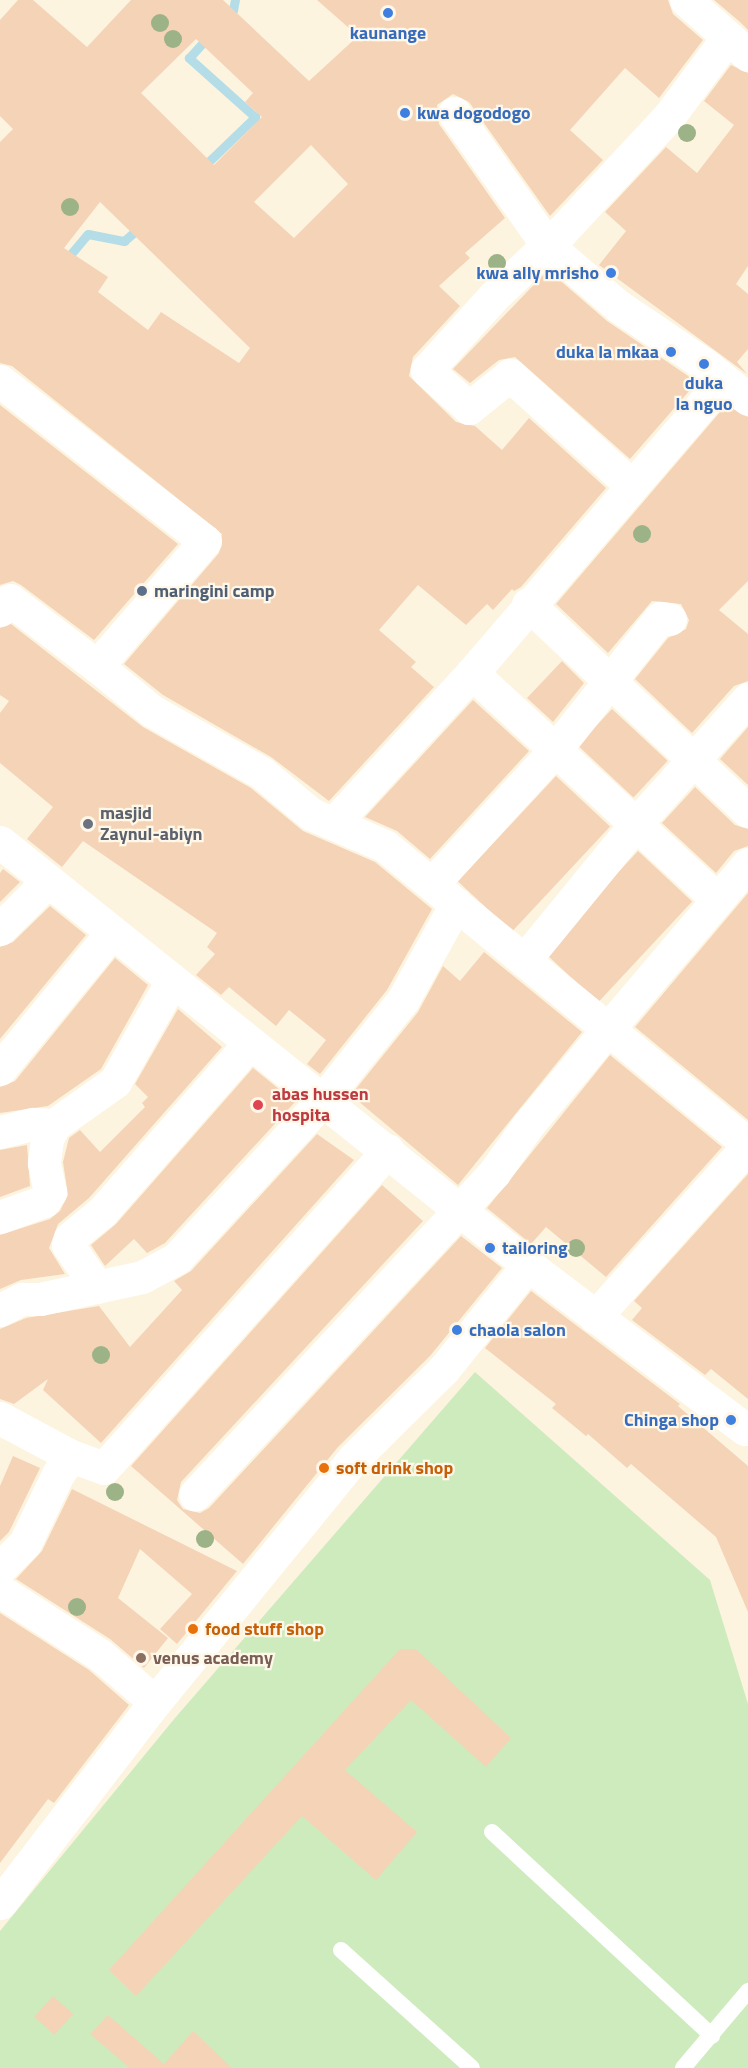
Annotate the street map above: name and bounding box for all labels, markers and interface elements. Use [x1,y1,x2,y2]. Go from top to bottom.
marker: kaunange [381,6,395,20]
place label: kaunange [350,22,426,44]
place label: kwa dogodogo [417,102,531,124]
marker: kwa dogodogo [398,106,412,120]
place label: kwa ally mrisho [476,262,599,284]
marker: kwa ally mrisho [604,266,618,280]
place label: duka la mkaa [556,341,659,363]
marker: duka la mkaa [664,345,678,359]
marker: duka la nguo [697,357,711,371]
place label: duka la nguo [675,373,733,416]
place label: maringini camp [154,580,275,602]
marker: maringini camp [135,584,149,598]
place label: masjid Zaynul-abiyn [100,803,202,846]
marker: masjid Zaynul-abiyn [81,817,95,831]
place label: abas hussen hospita [272,1084,369,1126]
marker: abas hussen hospita [249,1096,267,1114]
place label: tailoring [502,1237,568,1259]
marker: tailoring [483,1241,497,1255]
place label: chaola salon [469,1319,566,1341]
marker: chaola salon [450,1323,464,1337]
place label: Chinga shop [624,1409,719,1431]
marker: Chinga shop [724,1413,738,1427]
place label: soft drink shop [336,1457,453,1479]
marker: soft drink shop [317,1461,331,1475]
place label: food stuff shop [205,1618,324,1640]
marker: food stuff shop [186,1622,200,1636]
place label: venus academy [153,1647,273,1669]
marker: venus academy [134,1651,148,1665]

